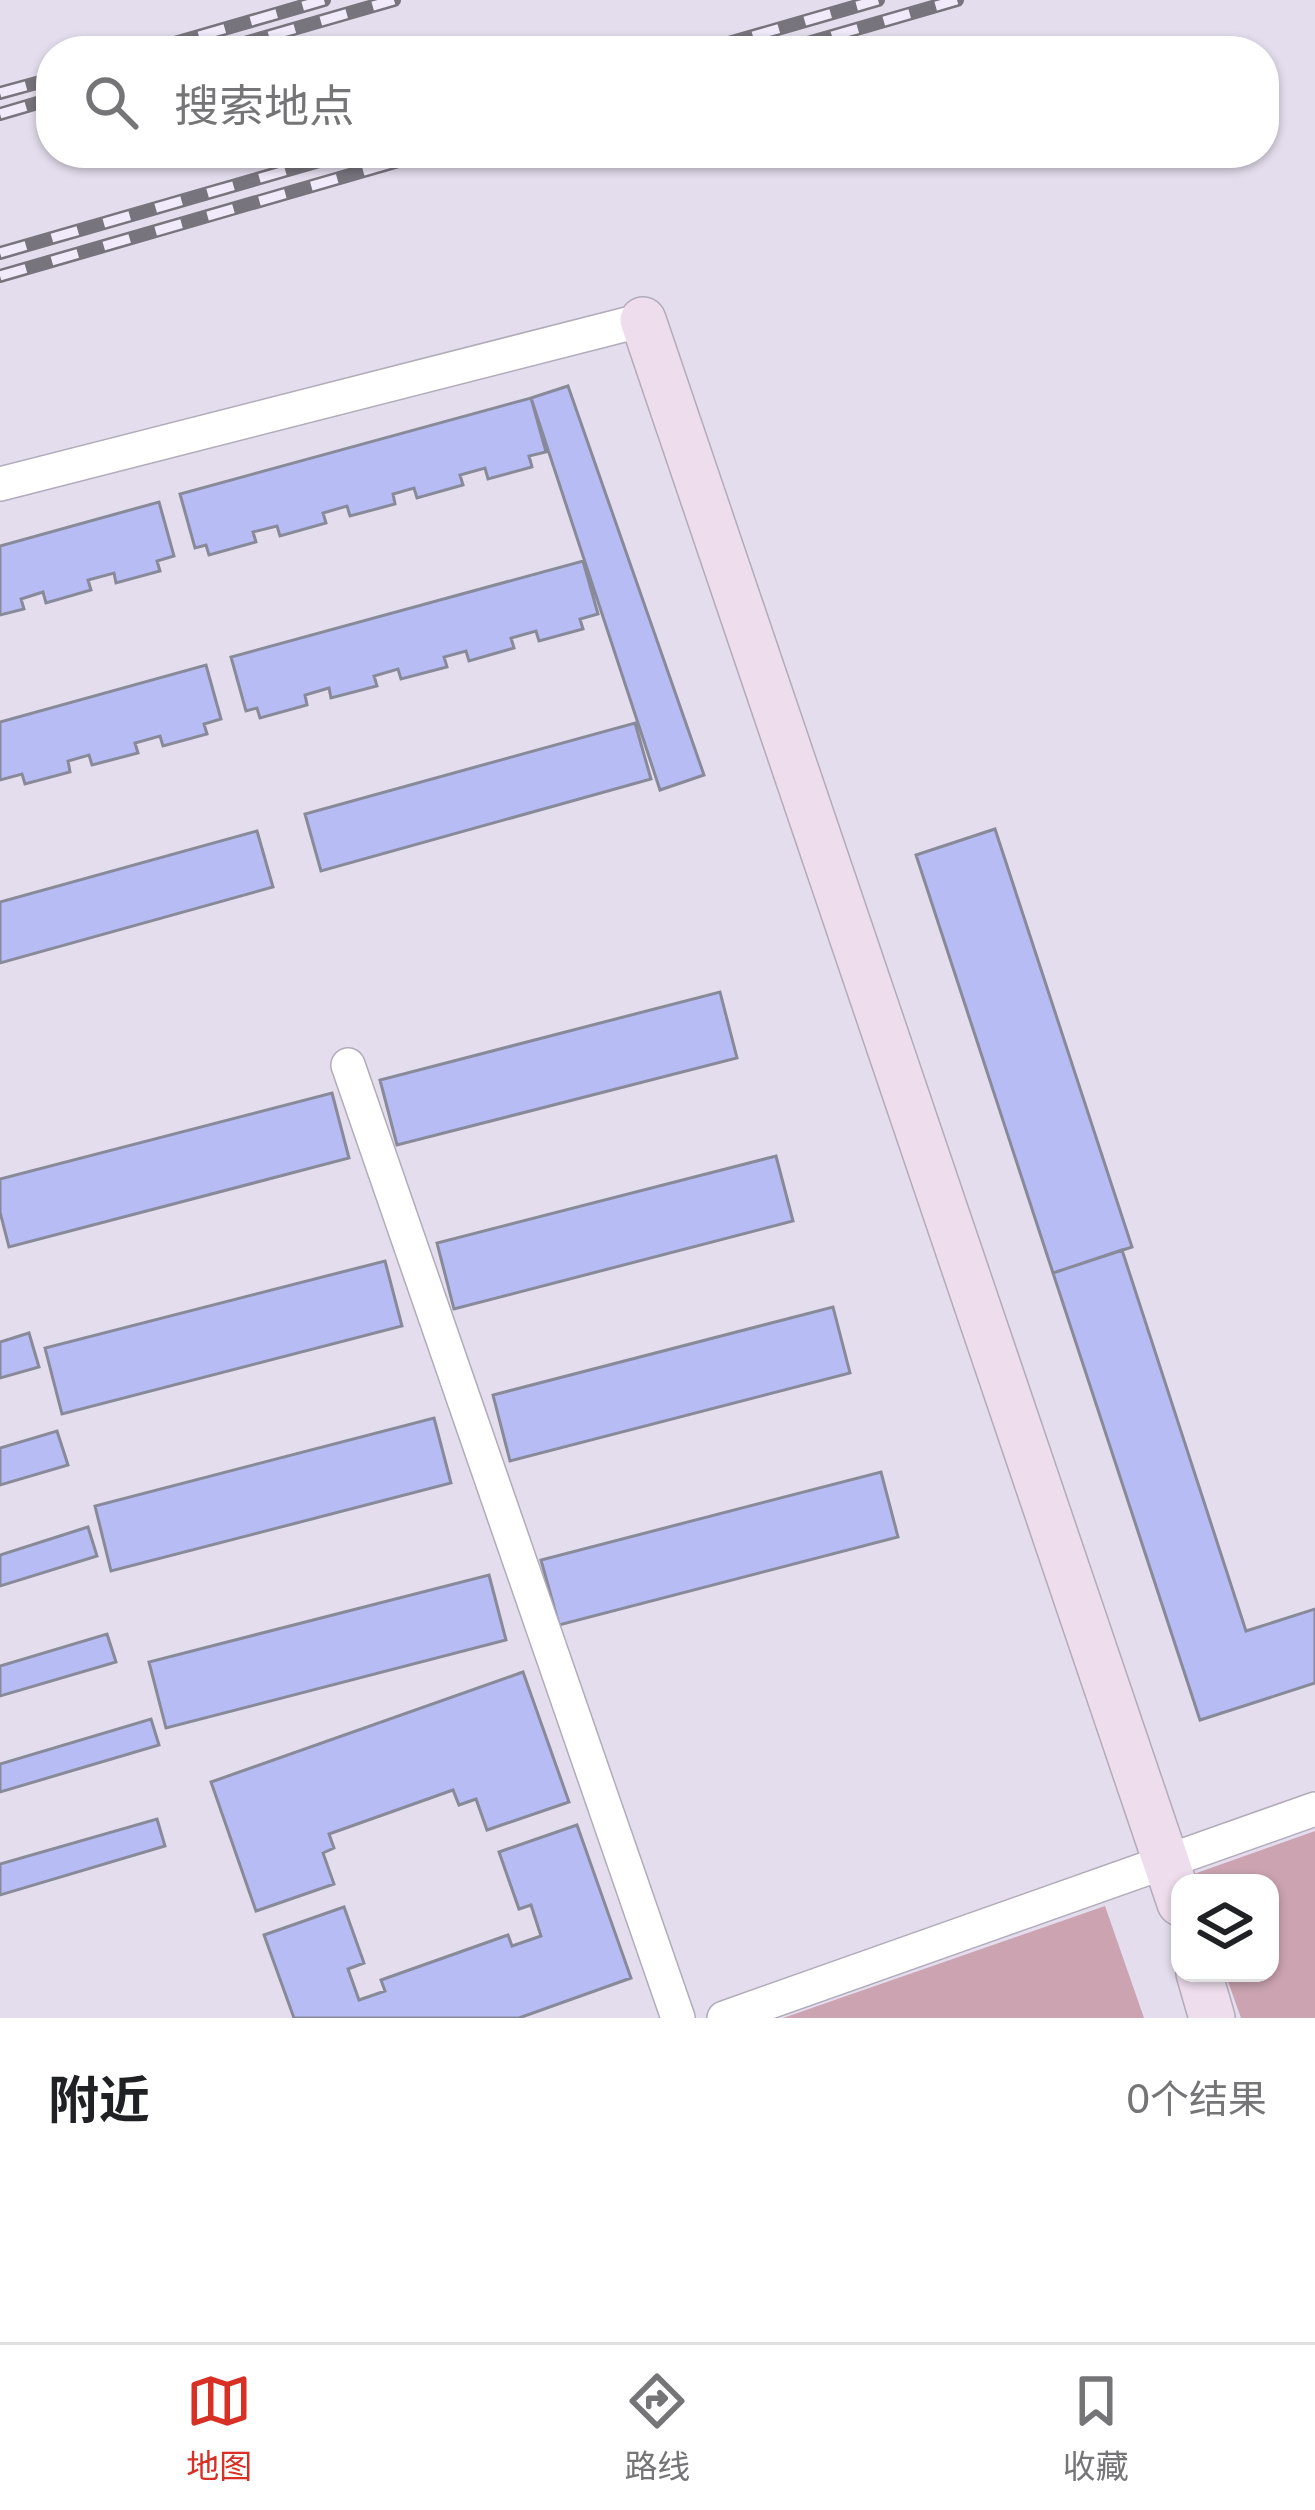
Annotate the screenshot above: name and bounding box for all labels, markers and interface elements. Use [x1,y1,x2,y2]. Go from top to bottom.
search box [36,36,1279,168]
icon: search [78,69,144,135]
text: 搜索地点 [174,79,354,132]
map controls [1171,1874,1279,1982]
button: layers [1171,1874,1279,1982]
text: 附近 [48,2070,150,2129]
text: 0个结果 [1126,2076,1267,2122]
tab: 地图 [186,2368,252,2488]
tab: 路线 [624,2368,690,2488]
tab: 收藏 [1063,2368,1129,2488]

